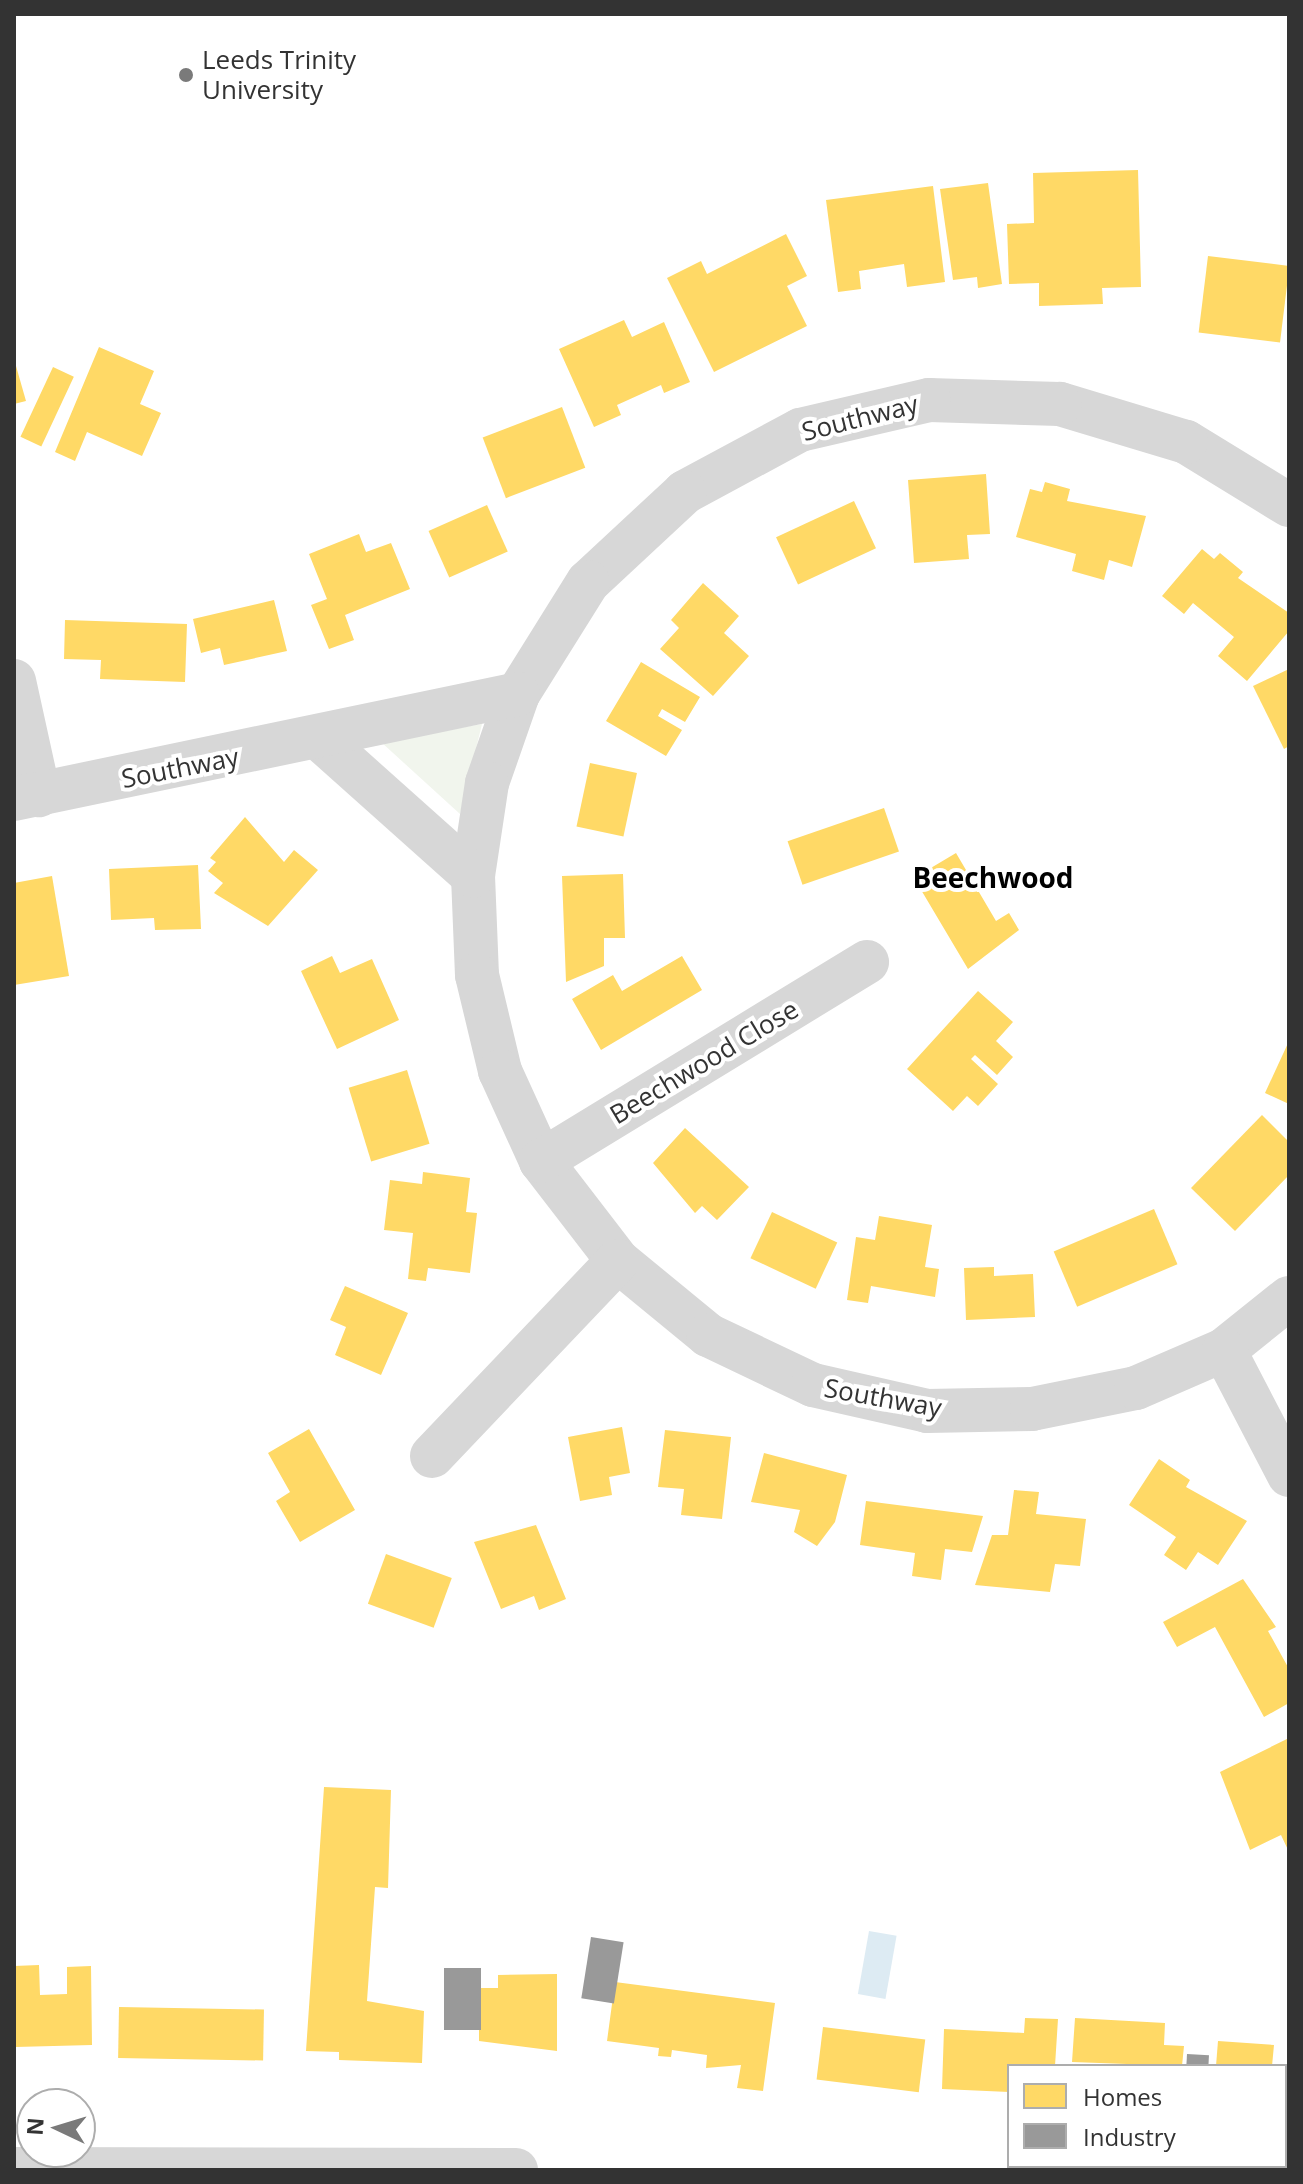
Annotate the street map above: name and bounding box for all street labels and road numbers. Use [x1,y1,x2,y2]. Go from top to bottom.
street label: Southway [799,389,921,447]
street label: Southway [119,741,241,795]
street label: Beechwood Close [604,994,804,1130]
street label: Southway [822,1372,944,1424]

